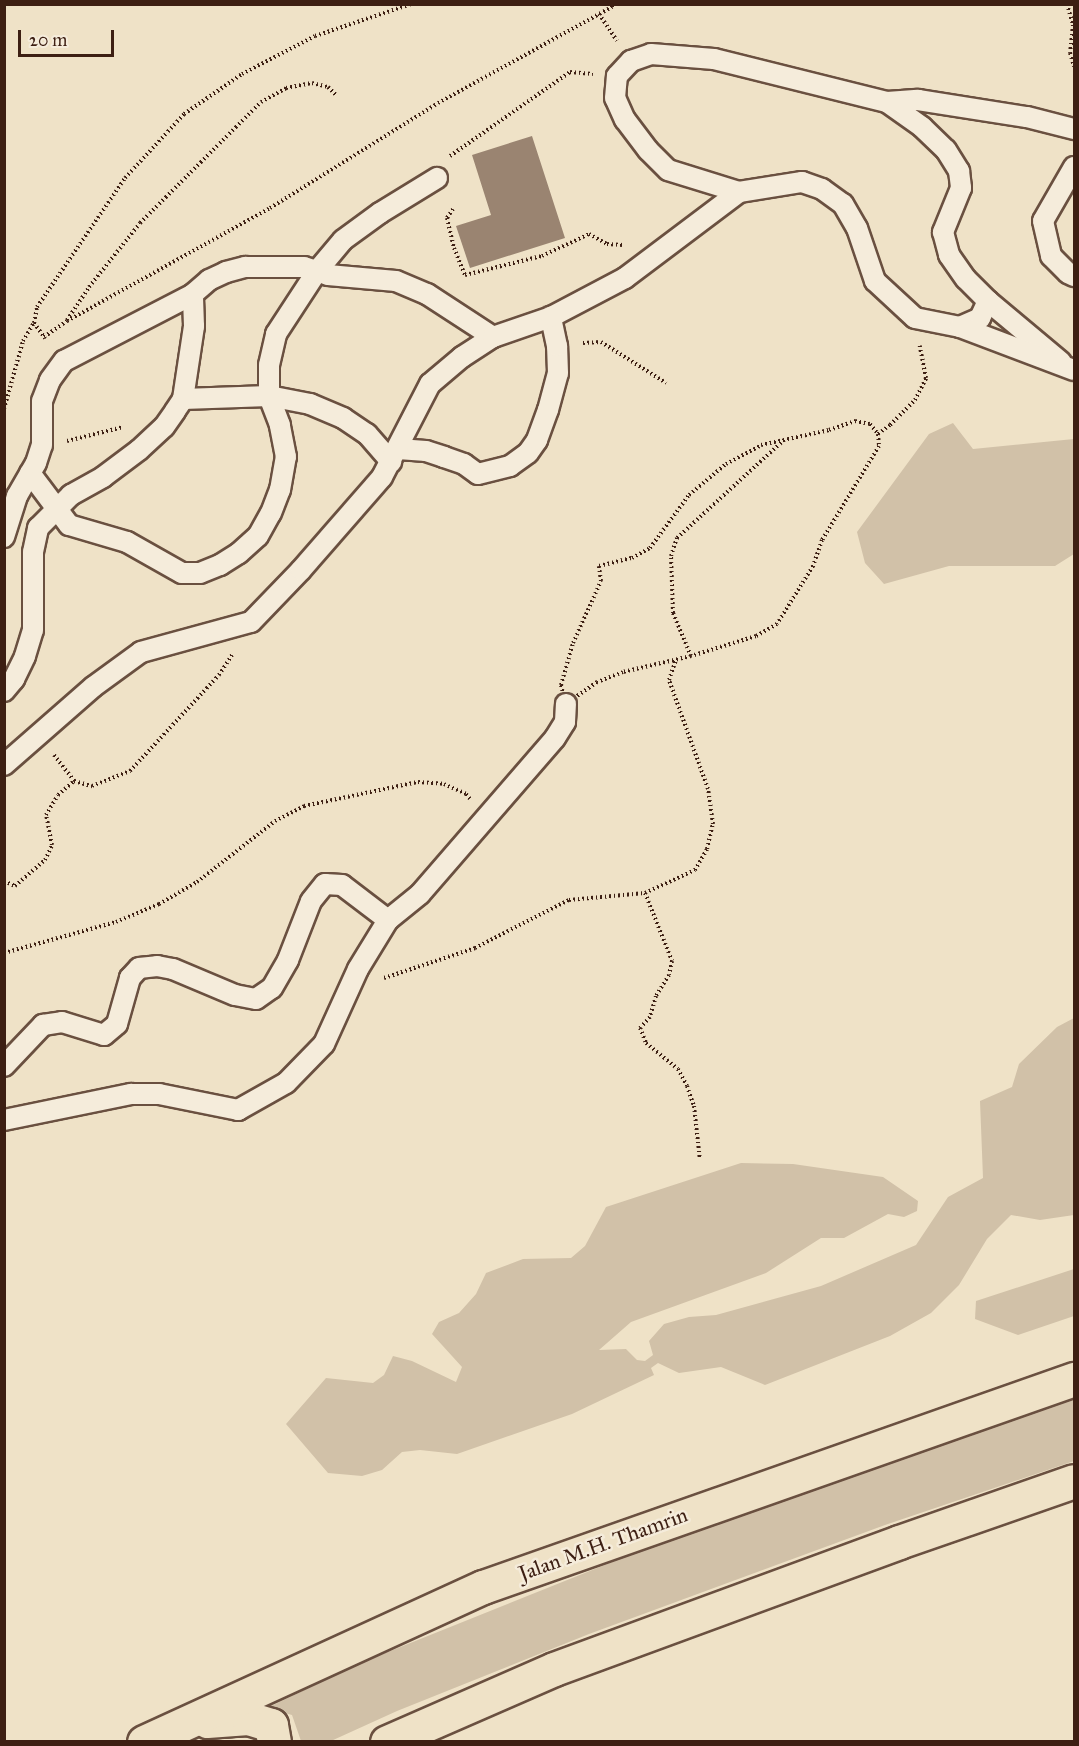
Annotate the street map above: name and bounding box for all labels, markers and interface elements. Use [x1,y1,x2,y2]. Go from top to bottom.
scale bar [21,18,117,56]
text: 20 m [29,29,67,51]
street label: Jalan M.H. Thamrin [515,1502,691,1586]

